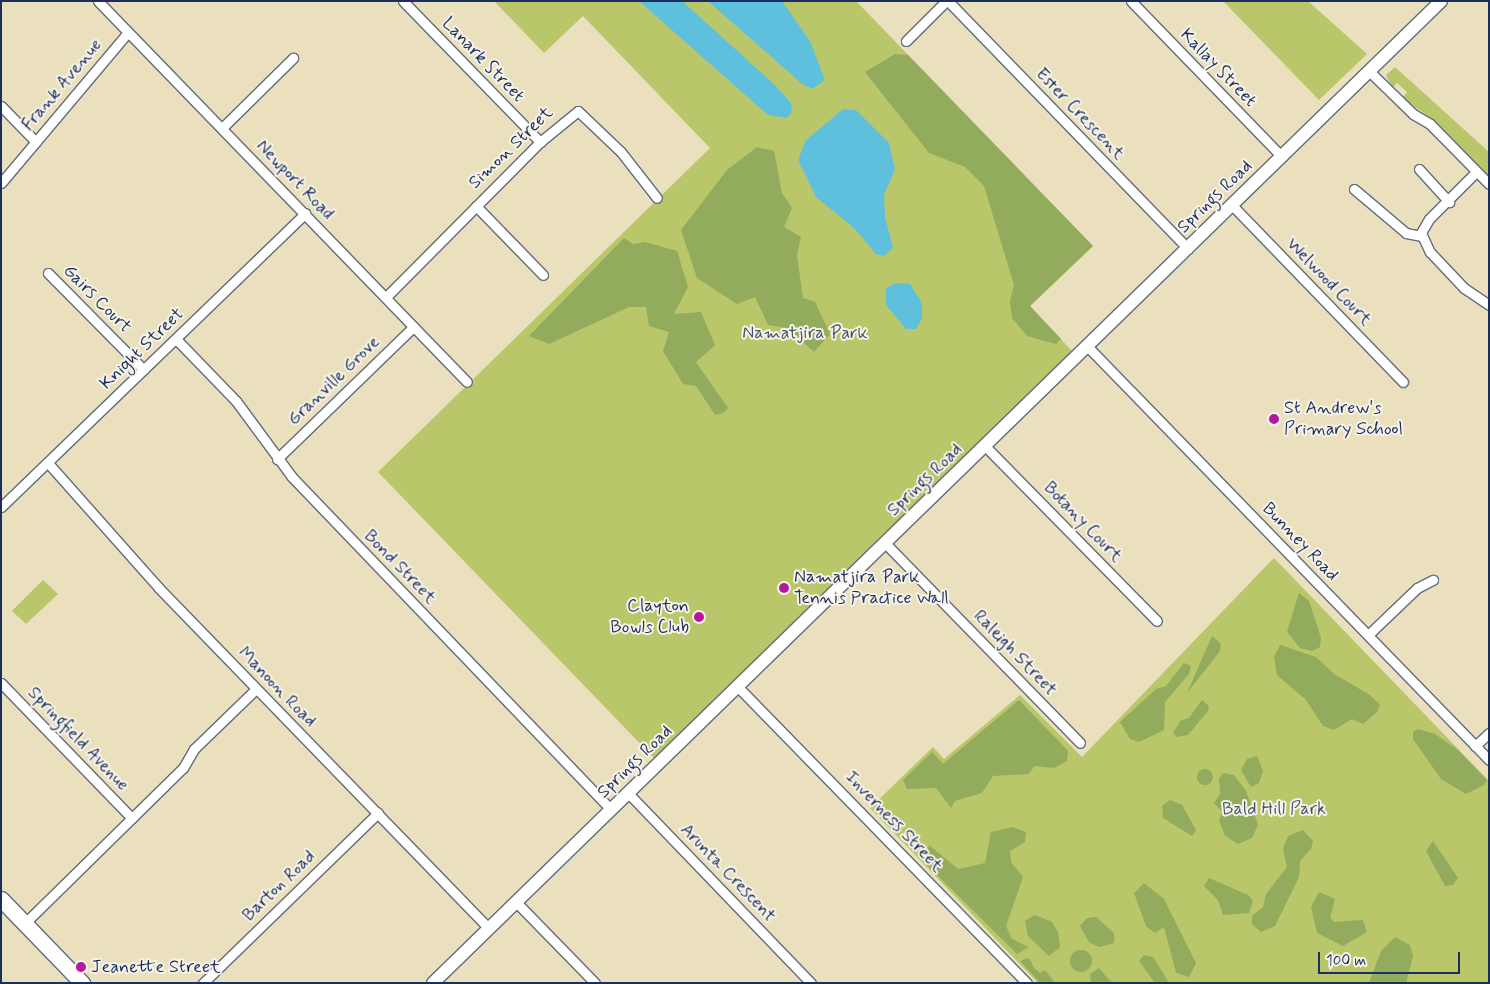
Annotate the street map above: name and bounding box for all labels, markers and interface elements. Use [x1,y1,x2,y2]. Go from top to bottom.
street label: Lanark Street [436,12,530,108]
street label: Kallay Street [1174,23,1262,113]
street label: Frank Avenue [18,36,106,134]
street label: Ester Crescent [1033,66,1127,162]
street label: Simon Street [464,102,558,194]
street label: Newport Road [252,136,338,224]
street label: Springs Road [1173,156,1257,238]
street label: Welwood Court [1282,234,1376,330]
street label: Gairs Court [58,260,136,338]
street label: Knight Street [96,304,188,394]
park label: Namatjira Park [744,322,866,344]
street label: Granville Grove [283,332,385,430]
place label: St Andrew's Primary School [1284,398,1403,440]
marker: St Andrew's Primary School [1268,413,1280,425]
street label: Springs Road [883,439,967,521]
street label: Botany Court [1039,477,1127,567]
street label: Bunney Road [1257,498,1343,586]
street label: Bond Street [359,525,441,609]
place label: Namatjira Park Tennis Practice Wall [794,567,950,610]
marker: Namatjira Park Tennis Practice Wall [778,582,790,594]
place label: Clayton Bowls Club [606,596,689,638]
street label: Raleigh Street [969,606,1061,700]
marker: Clayton Bowls Club [693,611,705,623]
street label: Manoon Road [233,642,321,732]
street label: Springfield Avenue [21,681,135,797]
street label: Springs Road [593,721,677,803]
street label: Inverness Street [840,767,948,877]
park label: Bald Hill Park [1222,798,1326,820]
street label: Arunta Crescent [676,819,780,927]
street label: Barton Road [238,846,320,926]
scale bar [1320,942,1462,974]
text: 100 m [1326,951,1366,971]
place label: Jeanette Street [91,956,221,978]
marker: Jeanette Street [75,961,87,973]

